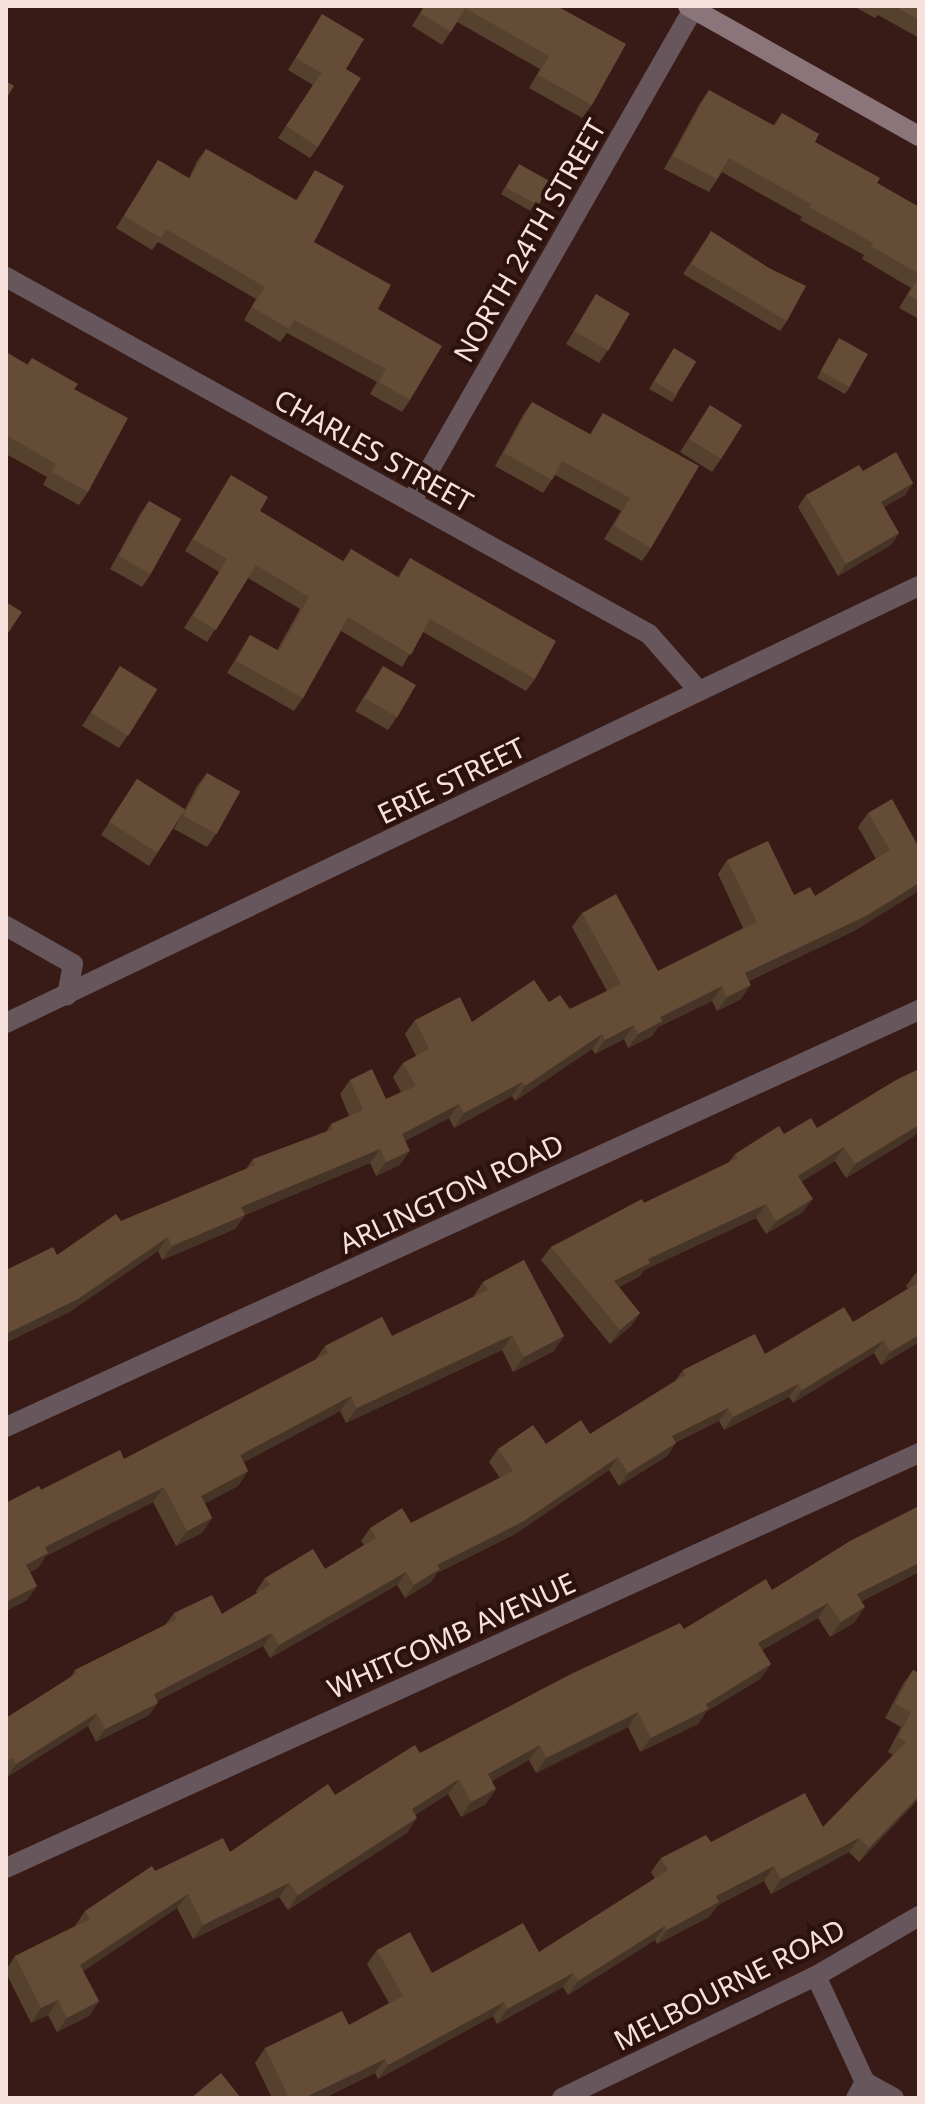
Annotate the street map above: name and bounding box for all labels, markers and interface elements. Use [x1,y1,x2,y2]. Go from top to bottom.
street label: NORTH 24TH STREET [446,113,612,367]
street label: CHARLES STREET [269,382,479,518]
street label: ERIE STREET [372,730,530,830]
street label: ARLINGTON ROAD [333,1126,569,1260]
street label: WHITCOMB AVENUE [322,1565,580,1705]
street label: MELBOURNE ROAD [608,1911,850,2057]

